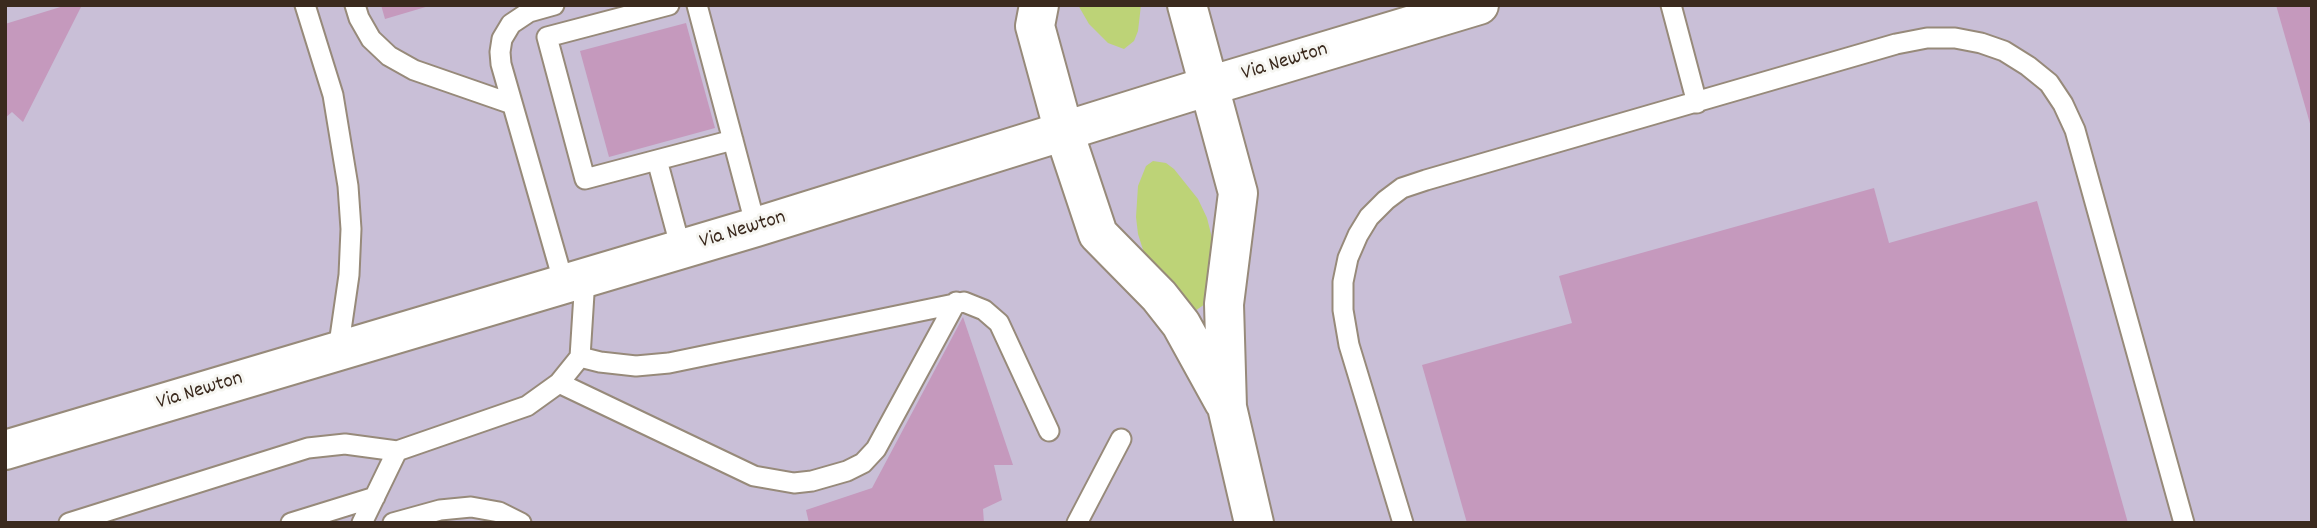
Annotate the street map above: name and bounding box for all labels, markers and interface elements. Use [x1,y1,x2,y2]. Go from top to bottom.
street label: Via Newton [1239,38,1331,88]
street label: Via Newton [697,206,789,256]
street label: Via Newton [154,367,246,417]

